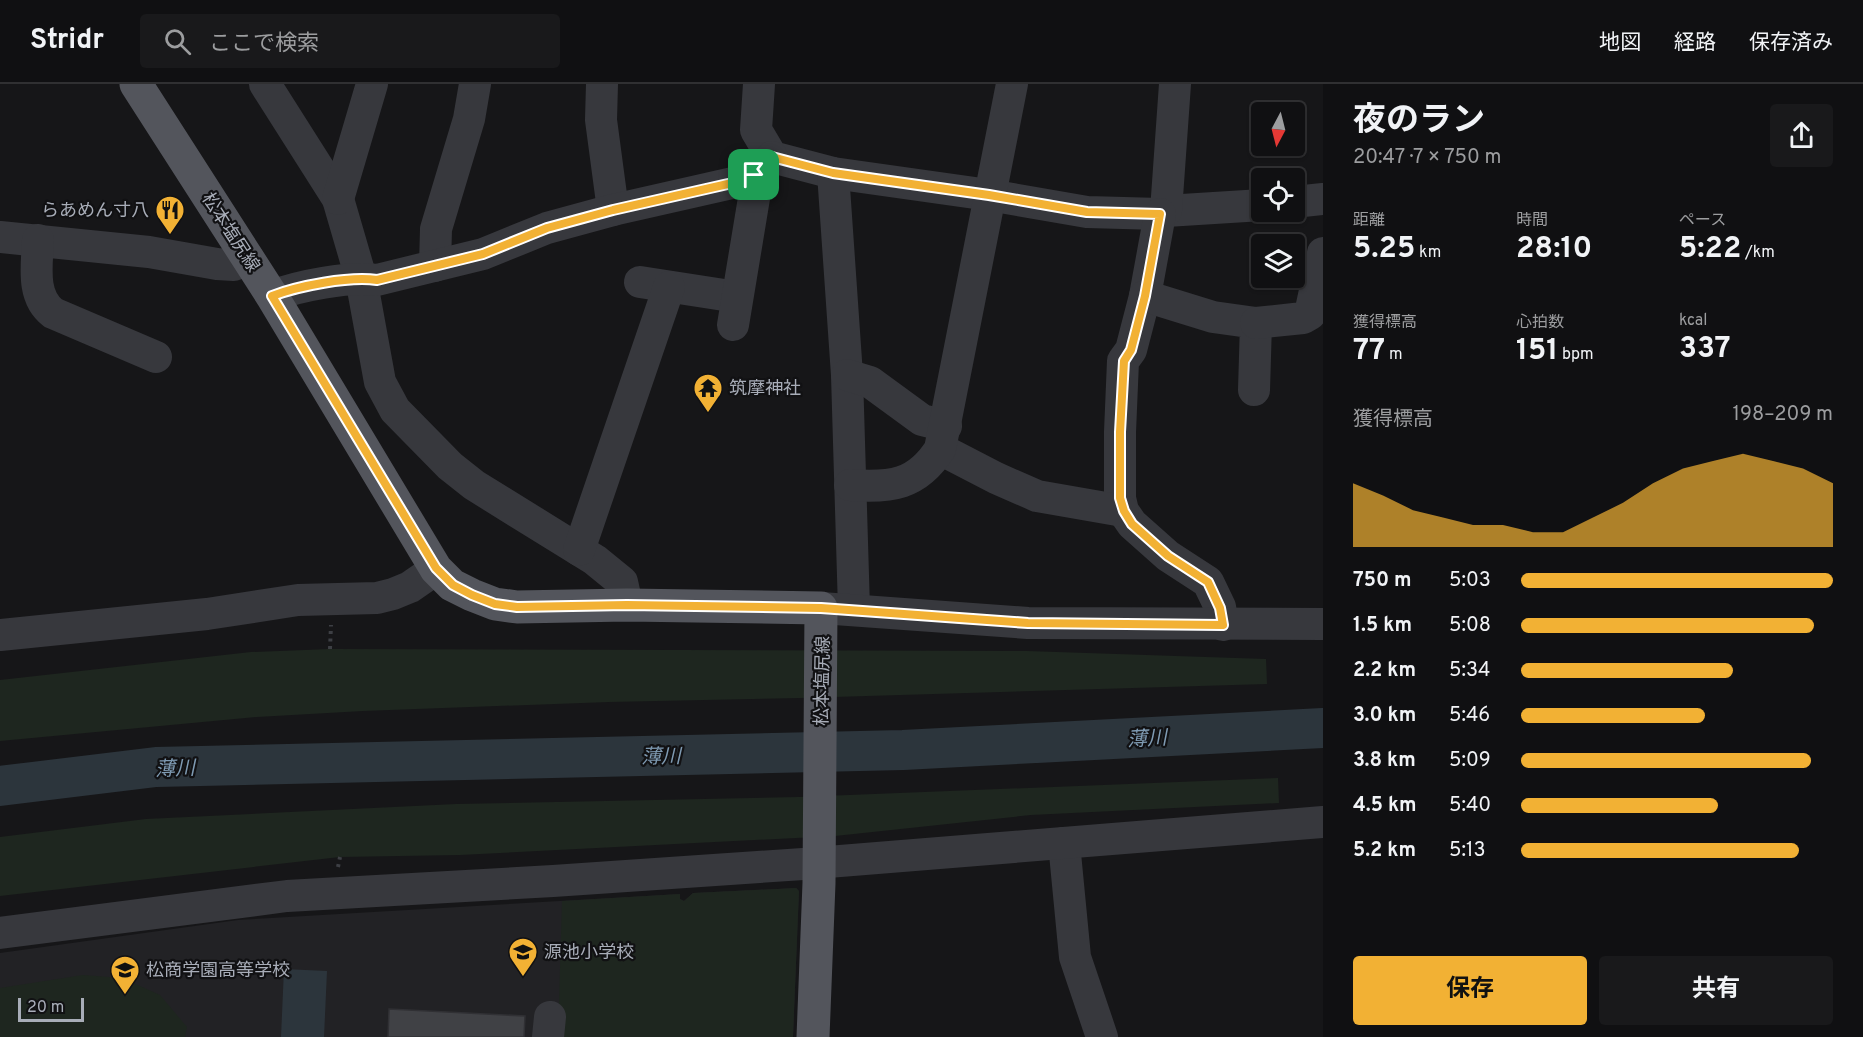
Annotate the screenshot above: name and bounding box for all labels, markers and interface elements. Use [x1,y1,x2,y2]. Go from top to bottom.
search box [140,14,560,68]
text: Stridr [30,23,104,59]
icon: search [161,25,194,58]
text: 地図 [1599,30,1641,57]
text: 経路 [1674,30,1716,57]
text: 保存済み [1749,30,1833,57]
text: ここで検索 [209,31,319,58]
text: 夜のラン [1353,101,1485,143]
north arrow [1251,102,1305,156]
map controls [1251,102,1305,288]
button: share [1770,104,1833,167]
text: 20:47 · 7 × 750 m [1353,145,1501,171]
pin [728,149,779,200]
icon: arrive [737,158,770,191]
button: locate [1251,168,1305,222]
street label: 松本塩尻線 [196,189,264,277]
restaurant icon: らあめん寸八 [154,194,186,236]
place label: らあめん寸八 [41,200,149,223]
text: 距離 [1353,211,1385,231]
text: 時間 [1516,211,1548,231]
text: ペース [1679,211,1726,231]
text: 5.25 [1353,231,1415,268]
text: 28:10 [1516,231,1592,268]
text: 5:22 [1679,231,1741,268]
button: layers [1251,234,1305,288]
text: km [1415,243,1441,263]
text: /km [1741,243,1775,263]
text: kcal [1679,311,1707,331]
text: 獲得標高 [1353,313,1417,333]
text: 心拍数 [1516,313,1564,333]
text: 337 [1679,331,1731,368]
text: 77 [1353,333,1385,370]
text: 151 [1516,333,1558,370]
text: m [1385,345,1402,365]
text: bpm [1558,345,1594,365]
temple icon: 筑摩神社 [692,372,724,414]
place label: 筑摩神社 [729,378,801,401]
text: 198–209 m [1733,402,1833,428]
text: 獲得標高 [1353,407,1433,433]
text: 750 m [1353,568,1412,594]
text: 5:03 [1449,568,1491,594]
text: 1.5 km [1353,613,1412,639]
text: 5:08 [1449,613,1491,639]
street label: 松本塩尻線 [811,636,836,726]
text: 2.2 km [1353,658,1416,684]
text: 5:34 [1449,658,1490,684]
text: 3.0 km [1353,703,1416,729]
text: 5:46 [1449,703,1490,729]
water label: 薄川 [1126,726,1170,754]
water label: 薄川 [641,745,683,771]
text: 3.8 km [1353,748,1416,774]
text: 5:09 [1449,748,1491,774]
water label: 薄川 [155,756,198,784]
text: 4.5 km [1353,793,1417,819]
text: 5:40 [1449,793,1491,819]
text: 5.2 km [1353,838,1416,864]
text: 5:13 [1449,838,1485,864]
school or university icon: 源池小学校 [507,936,539,978]
place label: 源池小学校 [544,942,634,965]
school or university icon: 松商学園高等学校 [109,954,141,996]
button: 保存 [1353,956,1587,1025]
button: 共有 [1599,956,1833,1025]
place label: 松商学園高等学校 [146,960,290,983]
scale bar [18,995,84,1022]
text: 20 m [27,998,64,1018]

